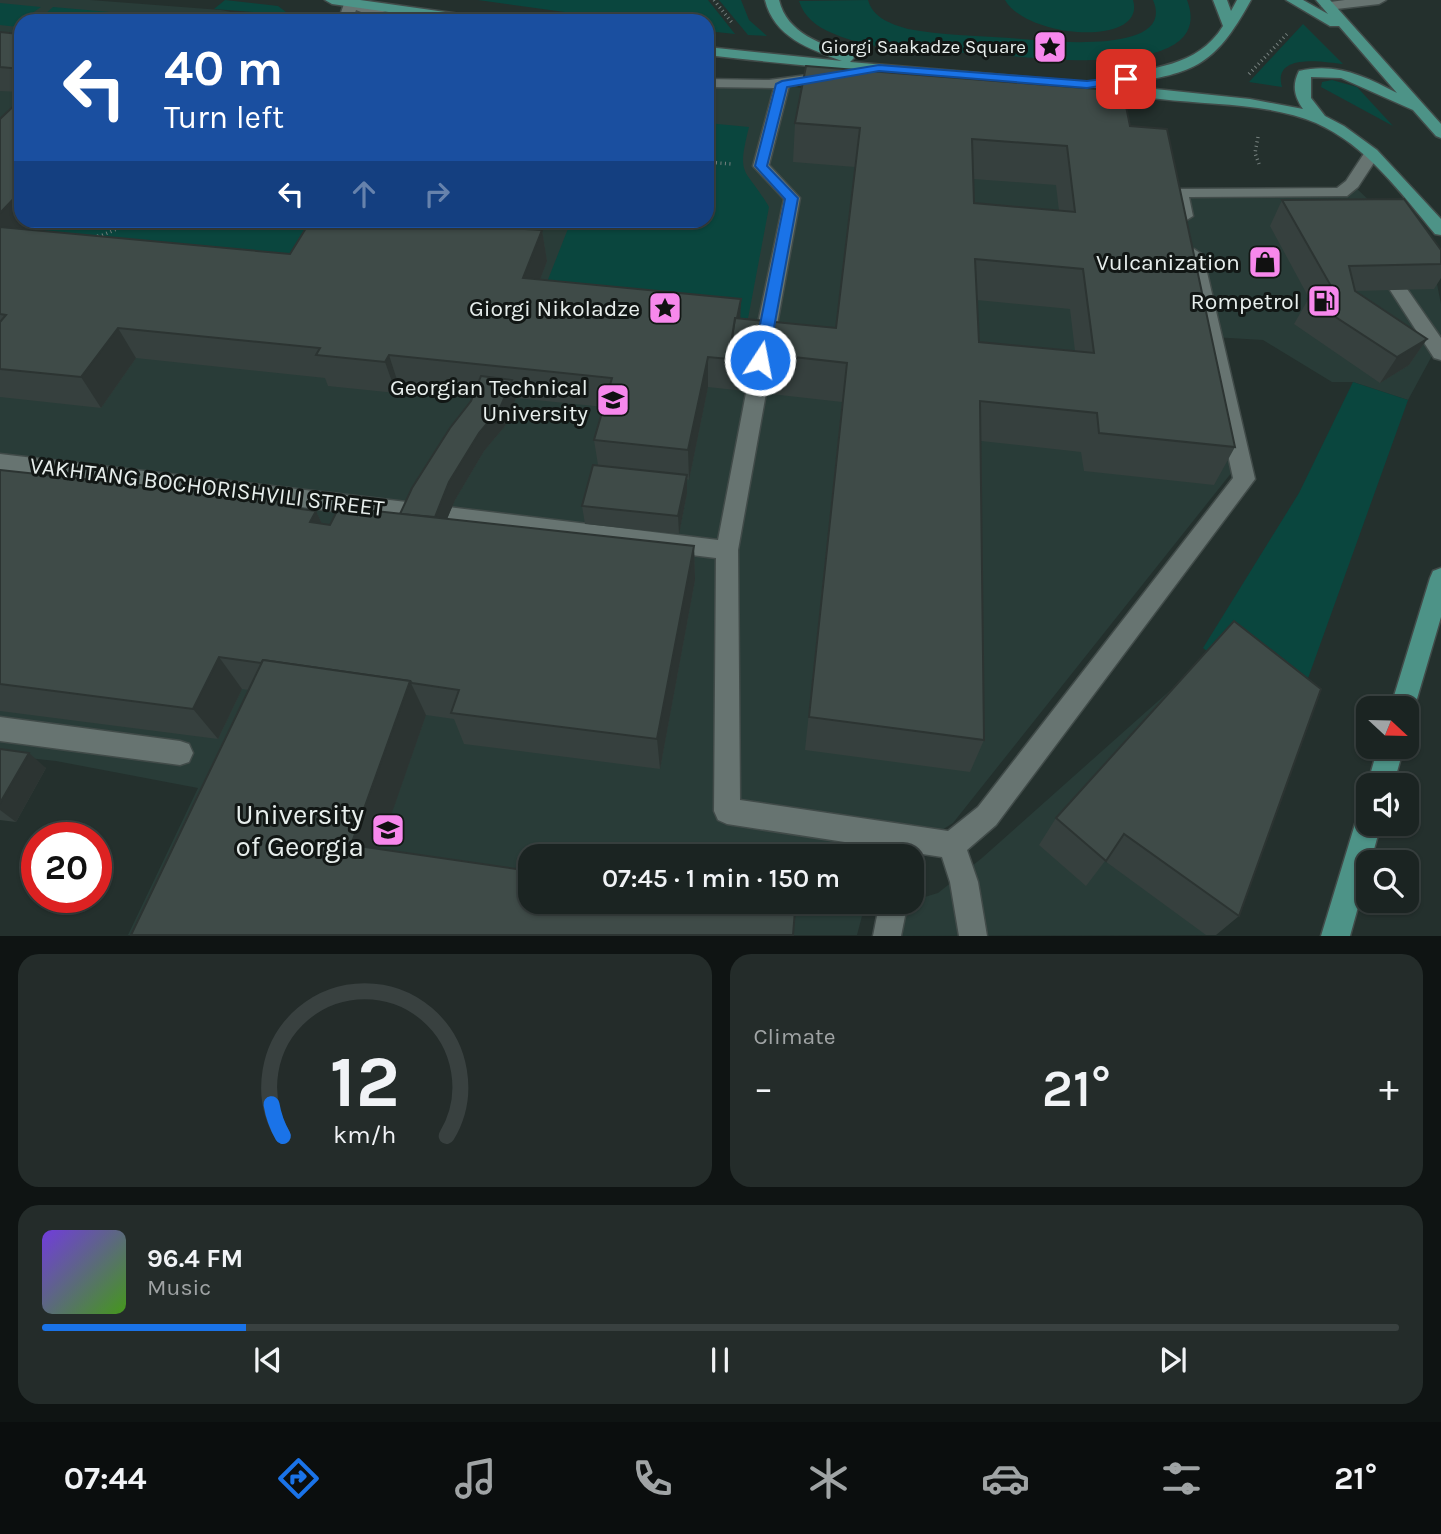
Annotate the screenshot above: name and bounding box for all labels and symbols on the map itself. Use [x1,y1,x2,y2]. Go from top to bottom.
place icon: Giorgi Saakadze Square [1031,28,1069,66]
place label: Giorgi Saakadze Square [821,36,1026,58]
pin [1096,49,1156,109]
shop icon: Vulcanization [1246,243,1284,281]
place label: Vulcanization [1096,249,1240,276]
fuel station icon: Rompetrol [1305,282,1343,320]
place label: Rompetrol [1191,288,1300,315]
place icon: Giorgi Nikoladze [646,289,684,327]
place label: Giorgi Nikoladze [469,295,640,322]
position arrow [723,323,797,397]
place label: Georgian Technical University [390,374,588,427]
school or university icon: Georgian Technical University [594,381,632,419]
street label: VAKHTANG BOCHORISHVILI STREET [28,452,386,522]
north arrow [1356,696,1419,760]
place label: University of Georgia [235,798,364,863]
school or university icon: University of Georgia [369,811,407,849]
speed limit sign: 20 [21,822,112,913]

